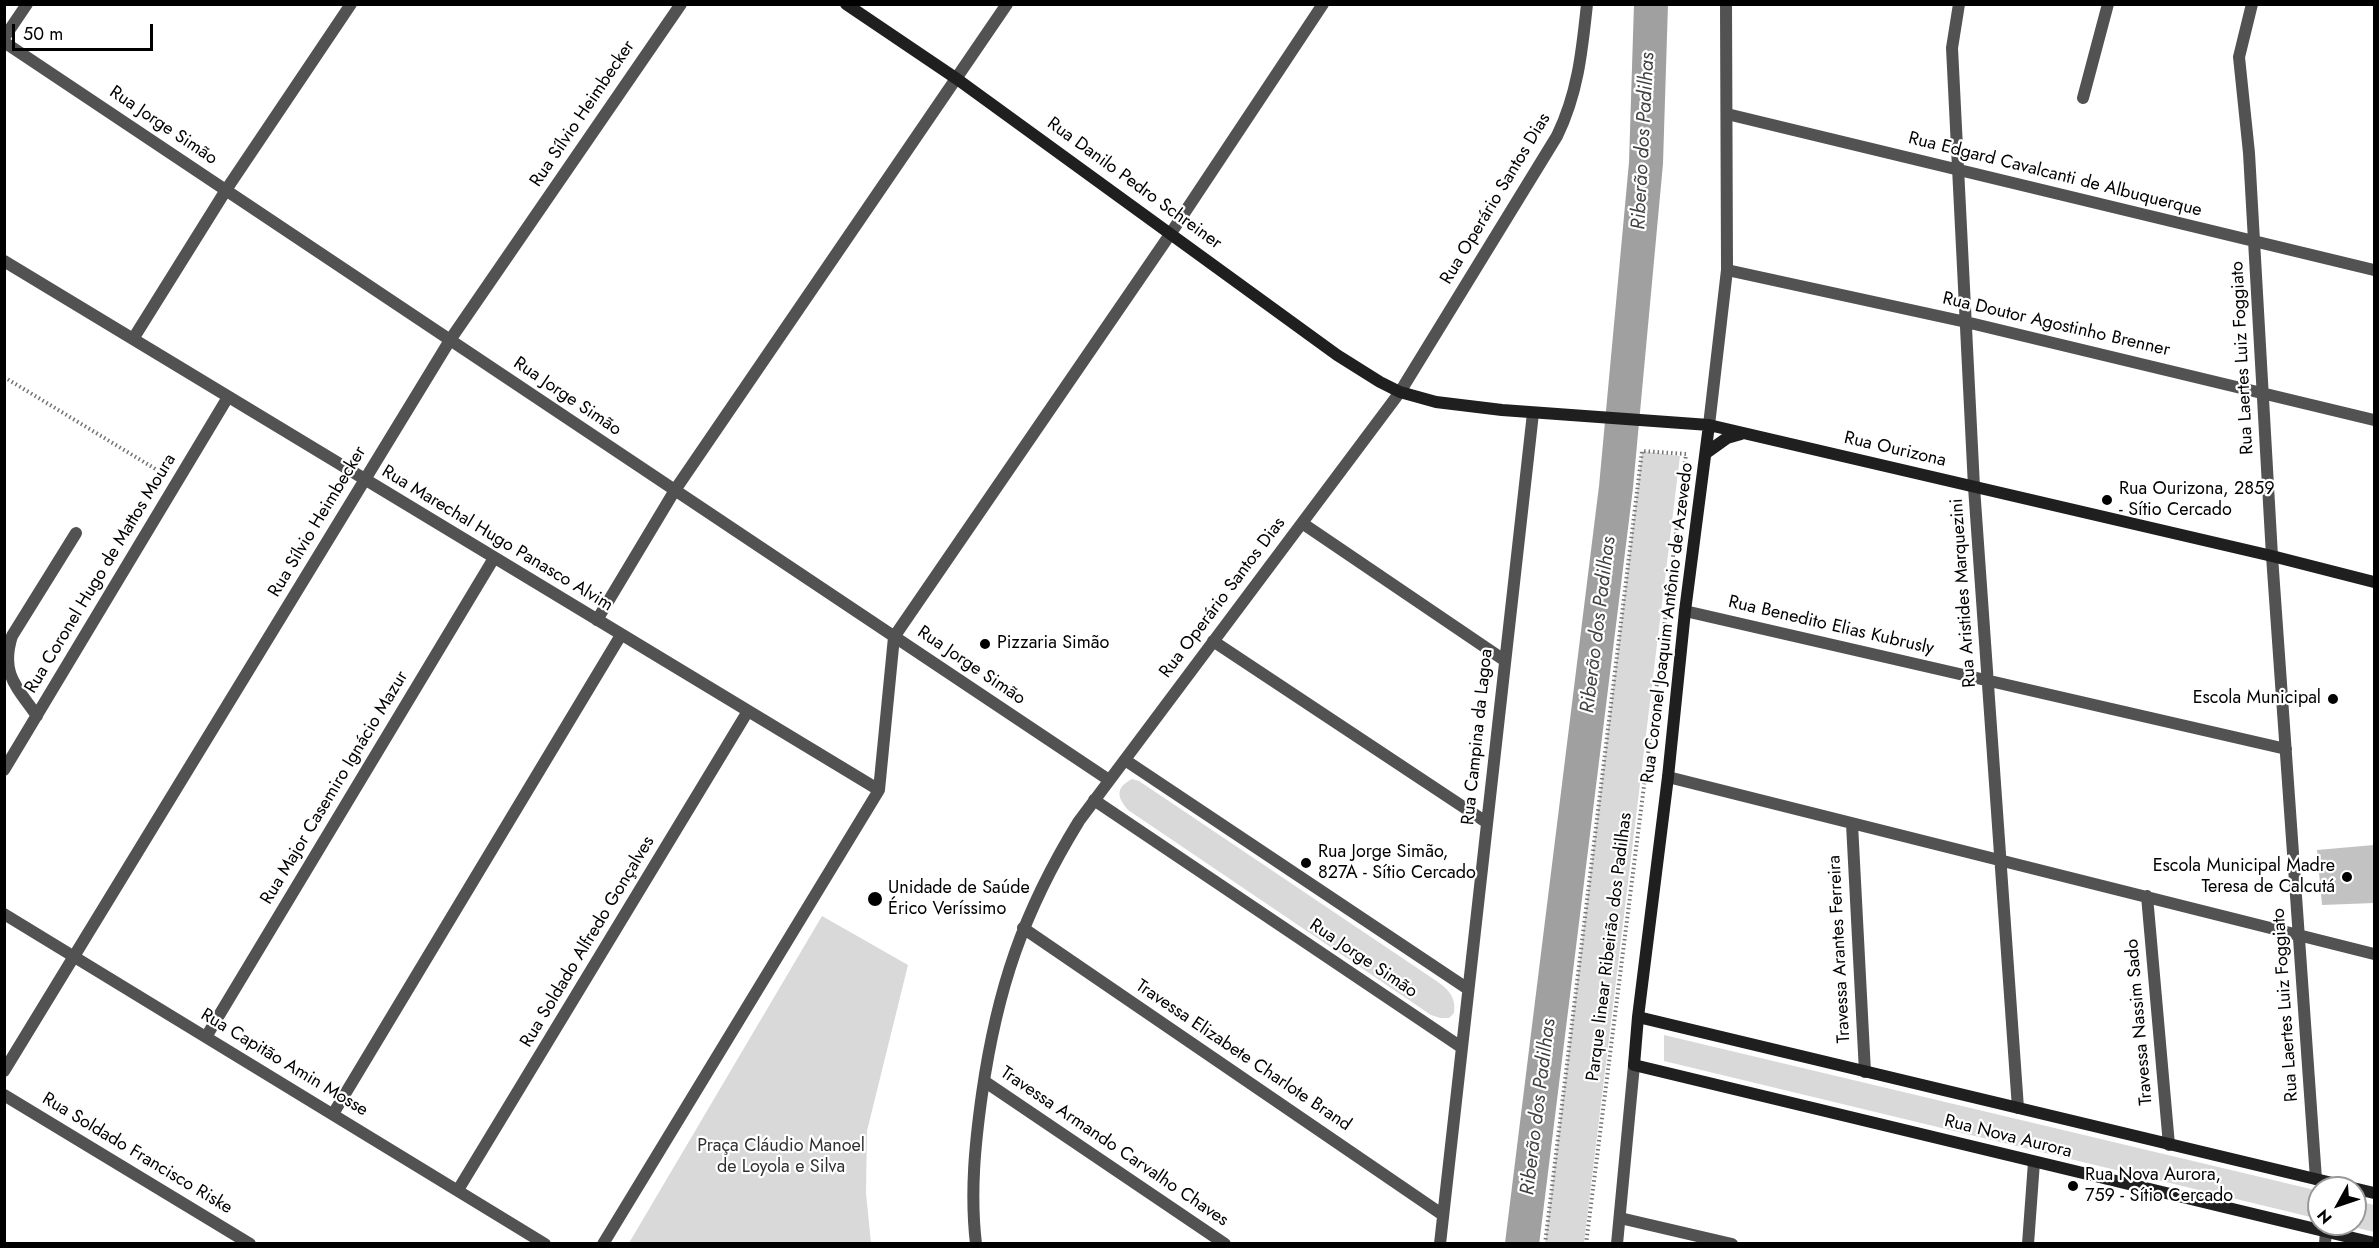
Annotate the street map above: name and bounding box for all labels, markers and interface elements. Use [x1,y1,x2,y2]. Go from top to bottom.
scale bar [15,12,156,50]
text: 50 m [23,21,63,47]
street label: Rua Sílvio Heimbecker [526,37,640,191]
water label: Riberão dos Padilhas [1627,52,1661,230]
street label: Rua Jorge Simão [105,82,221,170]
street label: Rua Operário Santos Dias [1436,109,1556,289]
street label: Rua Danilo Pedro Schreiner [1042,113,1226,255]
street label: Rua Edgard Cavalcanti de Albuquerque [1906,128,2204,222]
street label: Rua Laertes Luiz Foggiato [2227,261,2259,455]
street label: Rua Doutor Agostinho Brenner [1940,288,2172,362]
street label: Rua Jorge Simão [509,353,625,441]
street label: Rua Ourizona [1842,428,1948,472]
street label: Rua Sílvio Heimbecker [264,443,372,601]
street label: Rua Coronel Hugo de Mattos Moura [21,450,181,698]
street label: Rua Marechal Hugo Panasco Alvim [377,461,617,617]
street label: Rua Coronel Joaquim Antônio de Azevedo [1638,461,1698,785]
place label: Rua Ourizona, 2859 - Sítio Cercado [2119,479,2275,522]
marker: Rua Ourizona, 2859 - Sítio Cercado [2100,493,2114,507]
street label: Rua Aristides Marquezini [1947,498,1981,688]
street label: Rua Operário Santos Dias [1155,513,1291,683]
water label: Riberão dos Padilhas [1576,535,1622,715]
street label: Rua Benedito Elias Kubrusly [1726,592,1936,660]
street label: Rua Jorge Simão [913,622,1029,710]
place label: Pizzaria Simão [997,633,1109,655]
marker: Pizzaria Simão [978,637,992,651]
street label: Rua Campina da Lagoa [1458,648,1498,826]
street label: Rua Major Casemiro Ignácio Mazur [257,667,413,909]
place label: Escola Municipal [2193,688,2321,710]
marker: Escola Municipal [2326,692,2340,706]
street label: Parque linear Ribeirão dos Padilhas [1583,812,1637,1082]
street label: Rua Soldado Alfredo Gonçalves [516,833,660,1051]
place label: Rua Jorge Simão, 827A - Sítio Cercado [1318,842,1476,884]
street label: Travessa Arantes Ferreira [1824,854,1856,1044]
marker: Rua Jorge Simão, 827A - Sítio Cercado [1299,856,1313,870]
place label: Escola Municipal Madre Teresa de Calcutá [2153,856,2335,898]
marker: Escola Municipal Madre Teresa de Calcutá [2340,870,2354,884]
place label: Unidade de Saúde Érico Veríssimo [888,878,1030,920]
marker: Unidade de Saúde Érico Veríssimo [866,890,884,908]
street label: Rua Laertes Luiz Foggiato [2268,908,2304,1102]
street label: Rua Jorge Simão [1305,915,1421,1003]
street label: Travessa Nassim Sado [2122,938,2158,1106]
street label: Travessa Elizabete Charlote Brand [1131,976,1355,1136]
street label: Rua Capitão Amin Mosse [196,1004,372,1122]
water label: Riberão dos Padilhas [1516,1017,1562,1197]
street label: Travessa Armando Carvalho Chaves [996,1062,1232,1232]
street label: Rua Soldado Francisco Riske [38,1089,236,1219]
street label: Rua Nova Aurora [1942,1111,2074,1163]
park label: Praça Cláudio Manoel de Loyola e Silva [697,1136,865,1178]
place label: Rua Nova Aurora, 759 - Sítio Cercado [2085,1165,2233,1208]
north arrow [2307,1176,2367,1236]
marker: Rua Nova Aurora, 759 - Sítio Cercado [2066,1179,2080,1193]
text: N [2311,1204,2337,1229]

